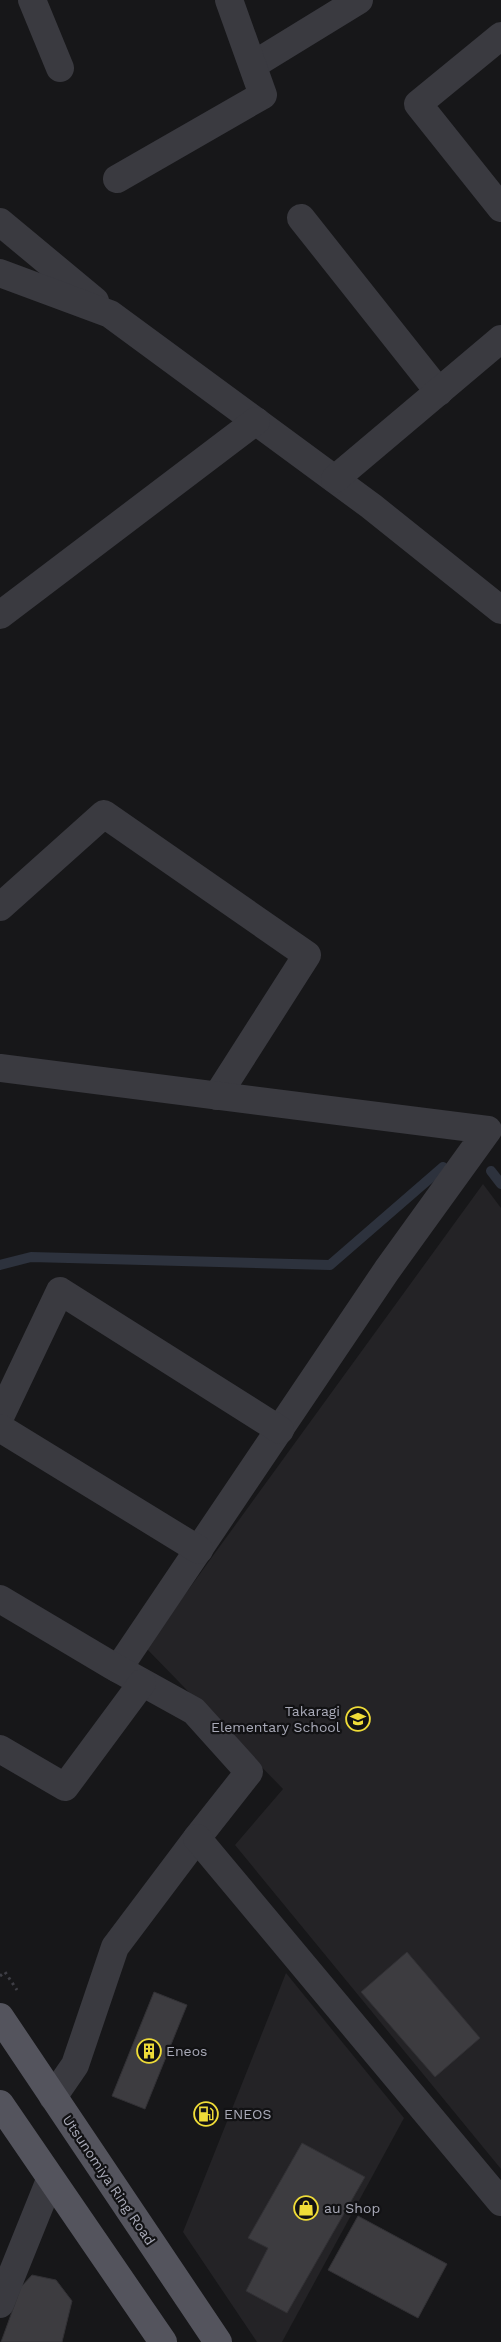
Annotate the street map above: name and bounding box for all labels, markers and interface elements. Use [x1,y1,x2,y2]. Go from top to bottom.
place label: Takaragi Elementary School [211,1703,341,1735]
school or university icon: Takaragi Elementary School [345,1706,371,1732]
building icon: Eneos [136,2038,162,2064]
place label: Eneos [166,2043,207,2059]
fuel station icon: ENEOS [193,2101,219,2127]
place label: ENEOS [224,2106,271,2122]
street label: Utsunomiya Ring Road [59,2112,159,2248]
shop icon: au Shop [293,2195,319,2221]
place label: au Shop [324,2200,380,2216]

